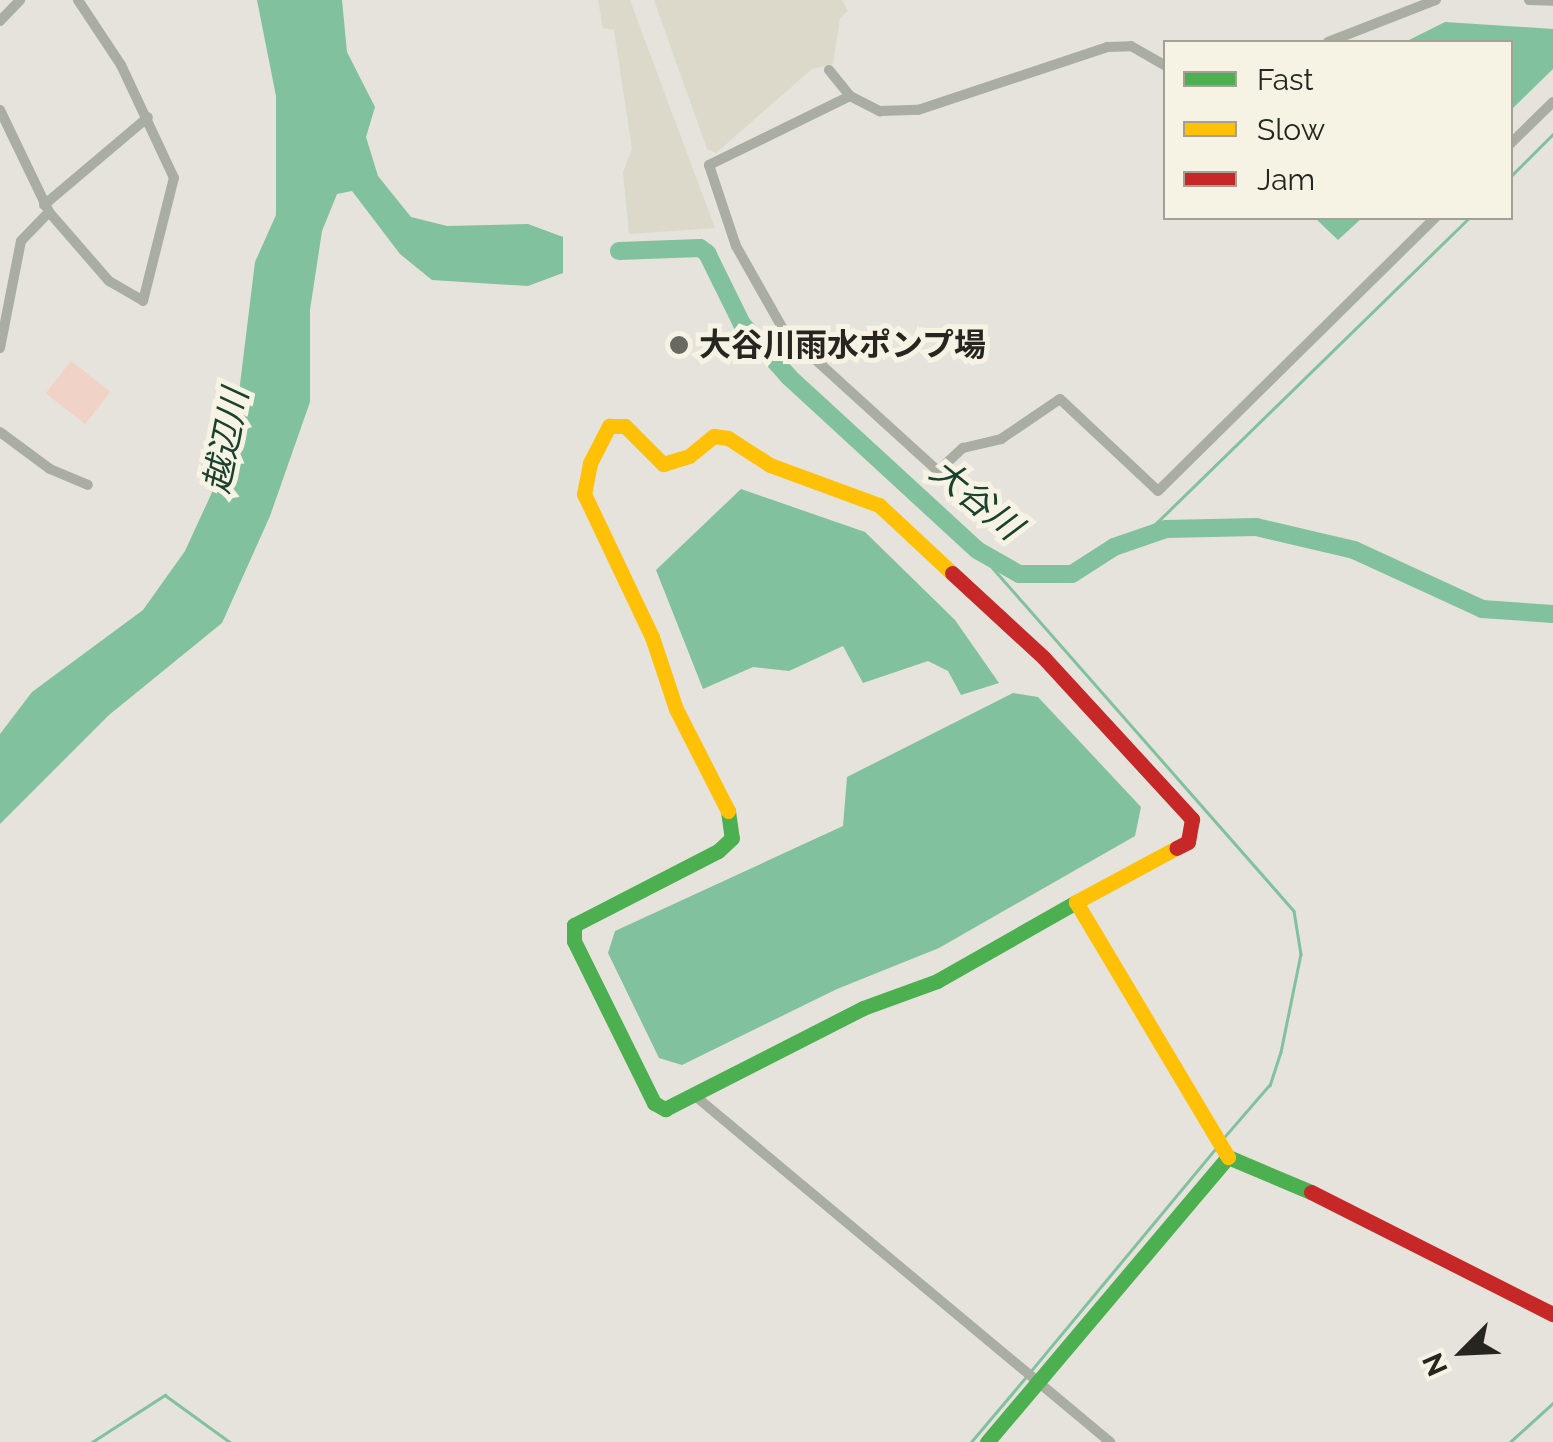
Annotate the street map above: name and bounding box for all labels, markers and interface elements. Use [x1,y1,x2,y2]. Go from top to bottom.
legend [1163,40,1513,220]
text: Fast [1257,62,1314,97]
text: Slow [1257,112,1325,147]
text: Jam [1257,162,1315,197]
place label: 大谷川雨水ポンプ場 [699,326,987,364]
marker: 大谷川雨水ポンプ場 [668,334,690,356]
water label: 越辺川 [195,385,257,497]
water label: 大谷川 [922,450,1030,548]
north arrow [1413,1302,1513,1402]
text: N [1416,1348,1455,1381]

